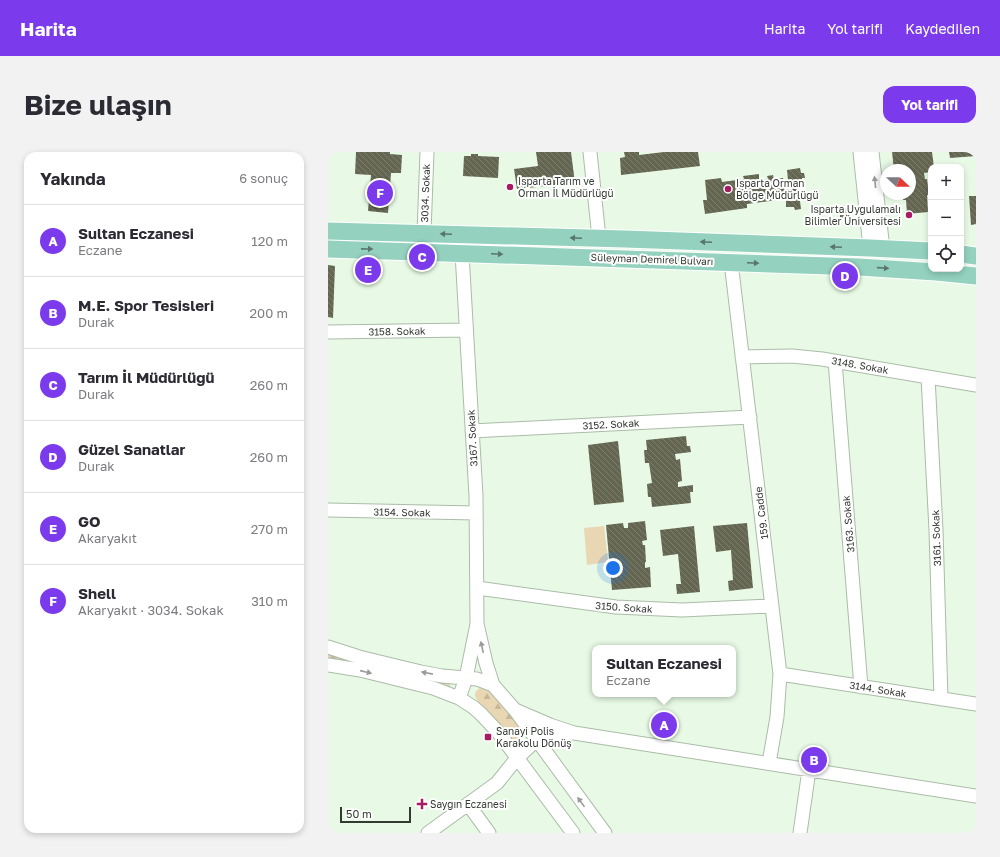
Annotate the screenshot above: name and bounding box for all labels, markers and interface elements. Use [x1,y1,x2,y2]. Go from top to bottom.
text: Harita [20,17,77,40]
text: Harita [764,20,805,37]
text: Yol tarifi [827,20,883,37]
text: Kaydedilen [905,20,980,37]
button: Yol tarifi [883,86,976,123]
text: Bize ulaşın [24,88,172,121]
street label: 3034. Sokak [418,163,432,223]
north arrow [880,164,916,200]
map controls [928,164,964,272]
button: + [928,164,964,200]
text: Yakında [40,168,106,189]
text: 6 sonuç [239,170,288,186]
place label: Isparta Tarım ve Orman İl Müdürlüğü [518,175,614,199]
one-way arrow [872,176,878,188]
place label: Isparta Orman Bölge Müdürlüğü [736,177,818,201]
pin: F [367,178,393,208]
marker: Isparta Tarım ve Orman İl Müdürlüğü [505,182,515,192]
marker: Isparta Orman Bölge Müdürlüğü [723,184,733,194]
button: − [928,200,964,236]
place label: Isparta Uygulamalı Bilimler Üniversitesi [805,203,901,227]
marker: Isparta Uygulamalı Bilimler Üniversitesi [904,210,914,220]
text: Sultan Eczanesi [78,224,194,242]
one-way arrow [439,231,452,237]
text: A [48,233,58,249]
text: 120 m [251,233,288,249]
one-way arrow [570,234,582,241]
button: locate [928,236,964,272]
one-way arrow [699,239,712,245]
text: Eczane [78,242,122,258]
pin: C [409,242,435,272]
one-way arrow [830,243,842,250]
one-way arrow [361,246,374,252]
one-way arrow [491,251,504,257]
street label: Süleyman Demirel Bulvarı [590,251,714,267]
pin: E [355,255,381,285]
one-way arrow [747,260,760,266]
pin: D [832,261,858,291]
one-way arrow [877,265,889,272]
text: M.E. Spor Tesisleri [78,296,214,314]
text: B [48,305,58,321]
text: 200 m [250,305,288,321]
text: Durak [78,314,115,330]
street label: 3158. Sokak [368,324,426,337]
street label: 3148. Sokak [831,354,890,376]
text: Tarım İl Müdürlüğü [78,368,214,386]
text: C [48,377,58,393]
text: 260 m [250,377,288,393]
text: Durak [78,386,115,402]
street label: 3167. Sokak [465,409,479,467]
street label: 3152. Sokak [582,416,640,431]
text: Güzel Sanatlar [78,440,185,458]
text: D [48,449,58,465]
text: 260 m [250,449,288,465]
text: Durak [78,458,115,474]
street label: 159. Cadde [752,486,770,540]
street label: 3163. Sokak [839,495,856,553]
street label: 3154. Sokak [373,506,431,519]
street label: 3161. Sokak [929,509,943,566]
text: GO [78,512,101,530]
text: E [49,521,57,537]
text: 270 m [251,521,288,537]
text: Akaryakıt [78,530,137,546]
your location [603,558,623,578]
text: Shell [78,584,116,602]
text: F [49,593,57,609]
text: 310 m [251,593,288,609]
street label: 3150. Sokak [595,599,653,615]
text: Akaryakıt · 3034. Sokak [78,602,224,618]
one-way arrow [478,641,484,653]
popup [592,645,736,697]
text: Sultan Eczanesi [606,654,722,672]
one-way arrow [361,669,373,675]
one-way arrow [421,670,433,676]
text: Eczane [606,672,650,688]
street label: 3144. Sokak [849,679,908,699]
pin: A [651,710,677,740]
place label: Sanayi Polis Karakolu Dönüş [496,725,572,749]
marker: Sanayi Polis Karakolu Dönüş [483,732,493,742]
pin: B [801,745,827,775]
one-way arrow [577,796,586,807]
place label: Saygın Eczanesi [430,798,507,810]
marker: Saygın Eczanesi [417,799,427,809]
scale bar [340,805,411,824]
text: 50 m [346,807,372,820]

